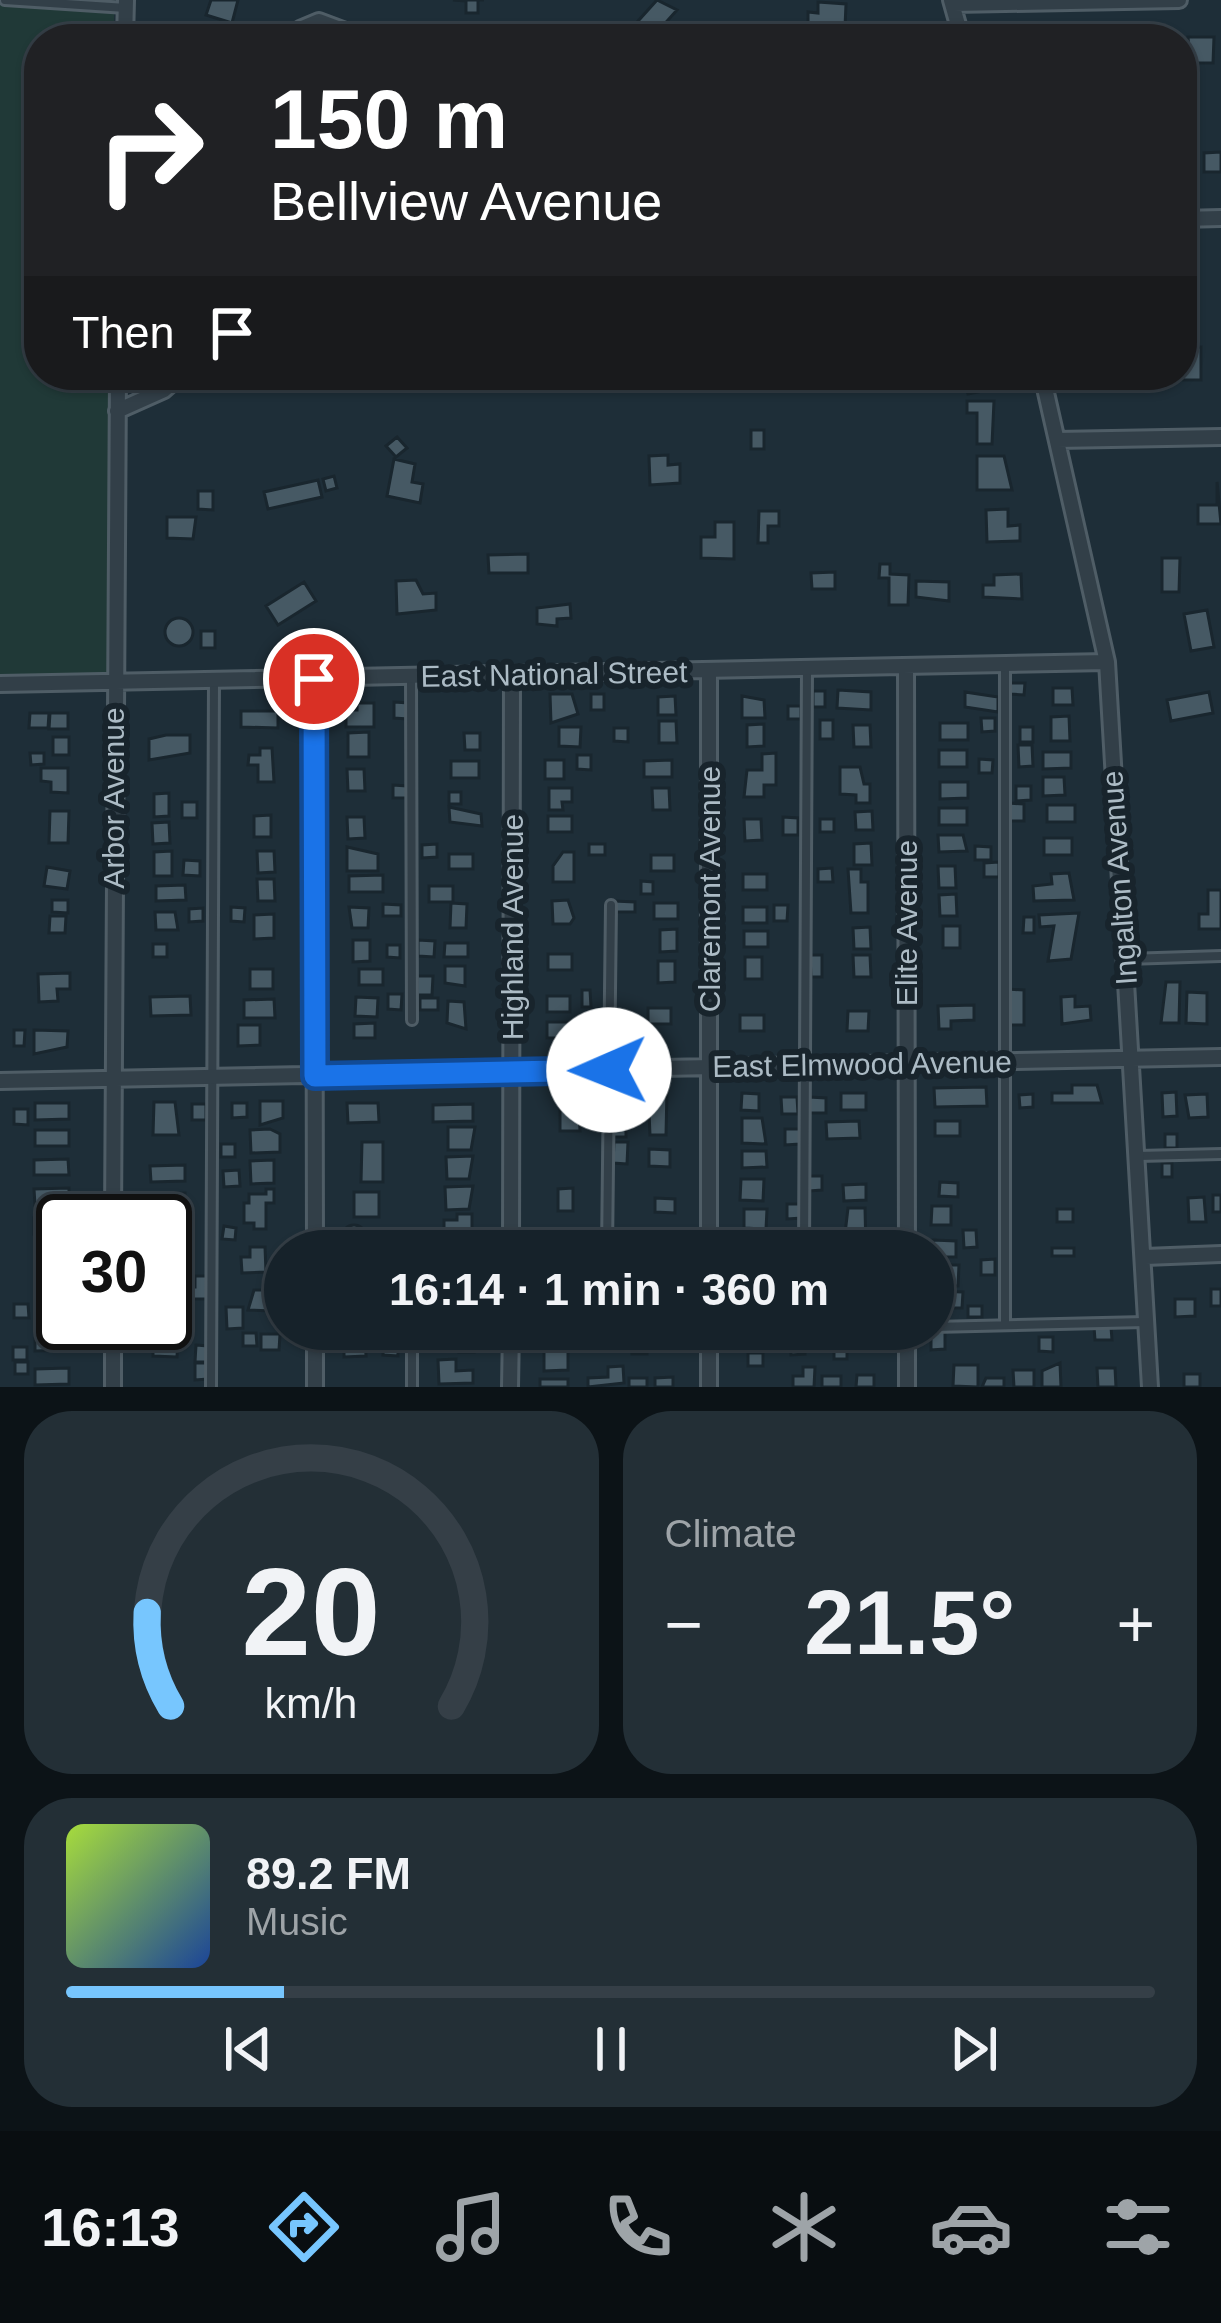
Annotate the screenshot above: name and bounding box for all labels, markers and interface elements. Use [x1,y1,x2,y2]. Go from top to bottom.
icon: right [72,72,228,228]
text: 150 m [270,72,508,166]
text: Bellview Avenue [270,171,662,231]
icon: arrive [199,300,265,366]
text: Then [72,307,175,358]
pin [263,628,365,730]
icon: arrive [281,646,347,712]
street label: East National Street [420,655,688,693]
street label: Arbor Avenue [97,707,130,889]
street label: Claremont Avenue [693,766,726,1012]
street label: Ingalton Avenue [1095,770,1143,986]
street label: Highland Avenue [496,814,529,1040]
street label: Elite Avenue [890,840,923,1006]
position arrow [546,1007,672,1133]
street label: East Elmwood Avenue [712,1045,1012,1083]
speed limit sign: 30 [36,1194,192,1350]
text: 16:14 · 1 min · 360 m [389,1264,829,1315]
text: Climate [665,1512,797,1555]
text: 20 [242,1542,381,1681]
text: 21.5° [804,1573,1015,1673]
text: − [665,1587,703,1661]
text: + [1116,1587,1155,1661]
text: km/h [265,1678,358,1726]
text: 89.2 FM [246,1848,411,1899]
text: Music [246,1900,348,1943]
icon: previous [215,2016,281,2082]
icon: pause [578,2016,644,2082]
icon: next [941,2016,1007,2082]
icon: directions [262,2185,346,2269]
icon: music [429,2185,513,2269]
icon: phone [596,2185,680,2269]
icon: climate [762,2185,846,2269]
icon: car [929,2185,1013,2269]
icon: filters [1096,2185,1180,2269]
text: 16:13 [41,2197,179,2257]

